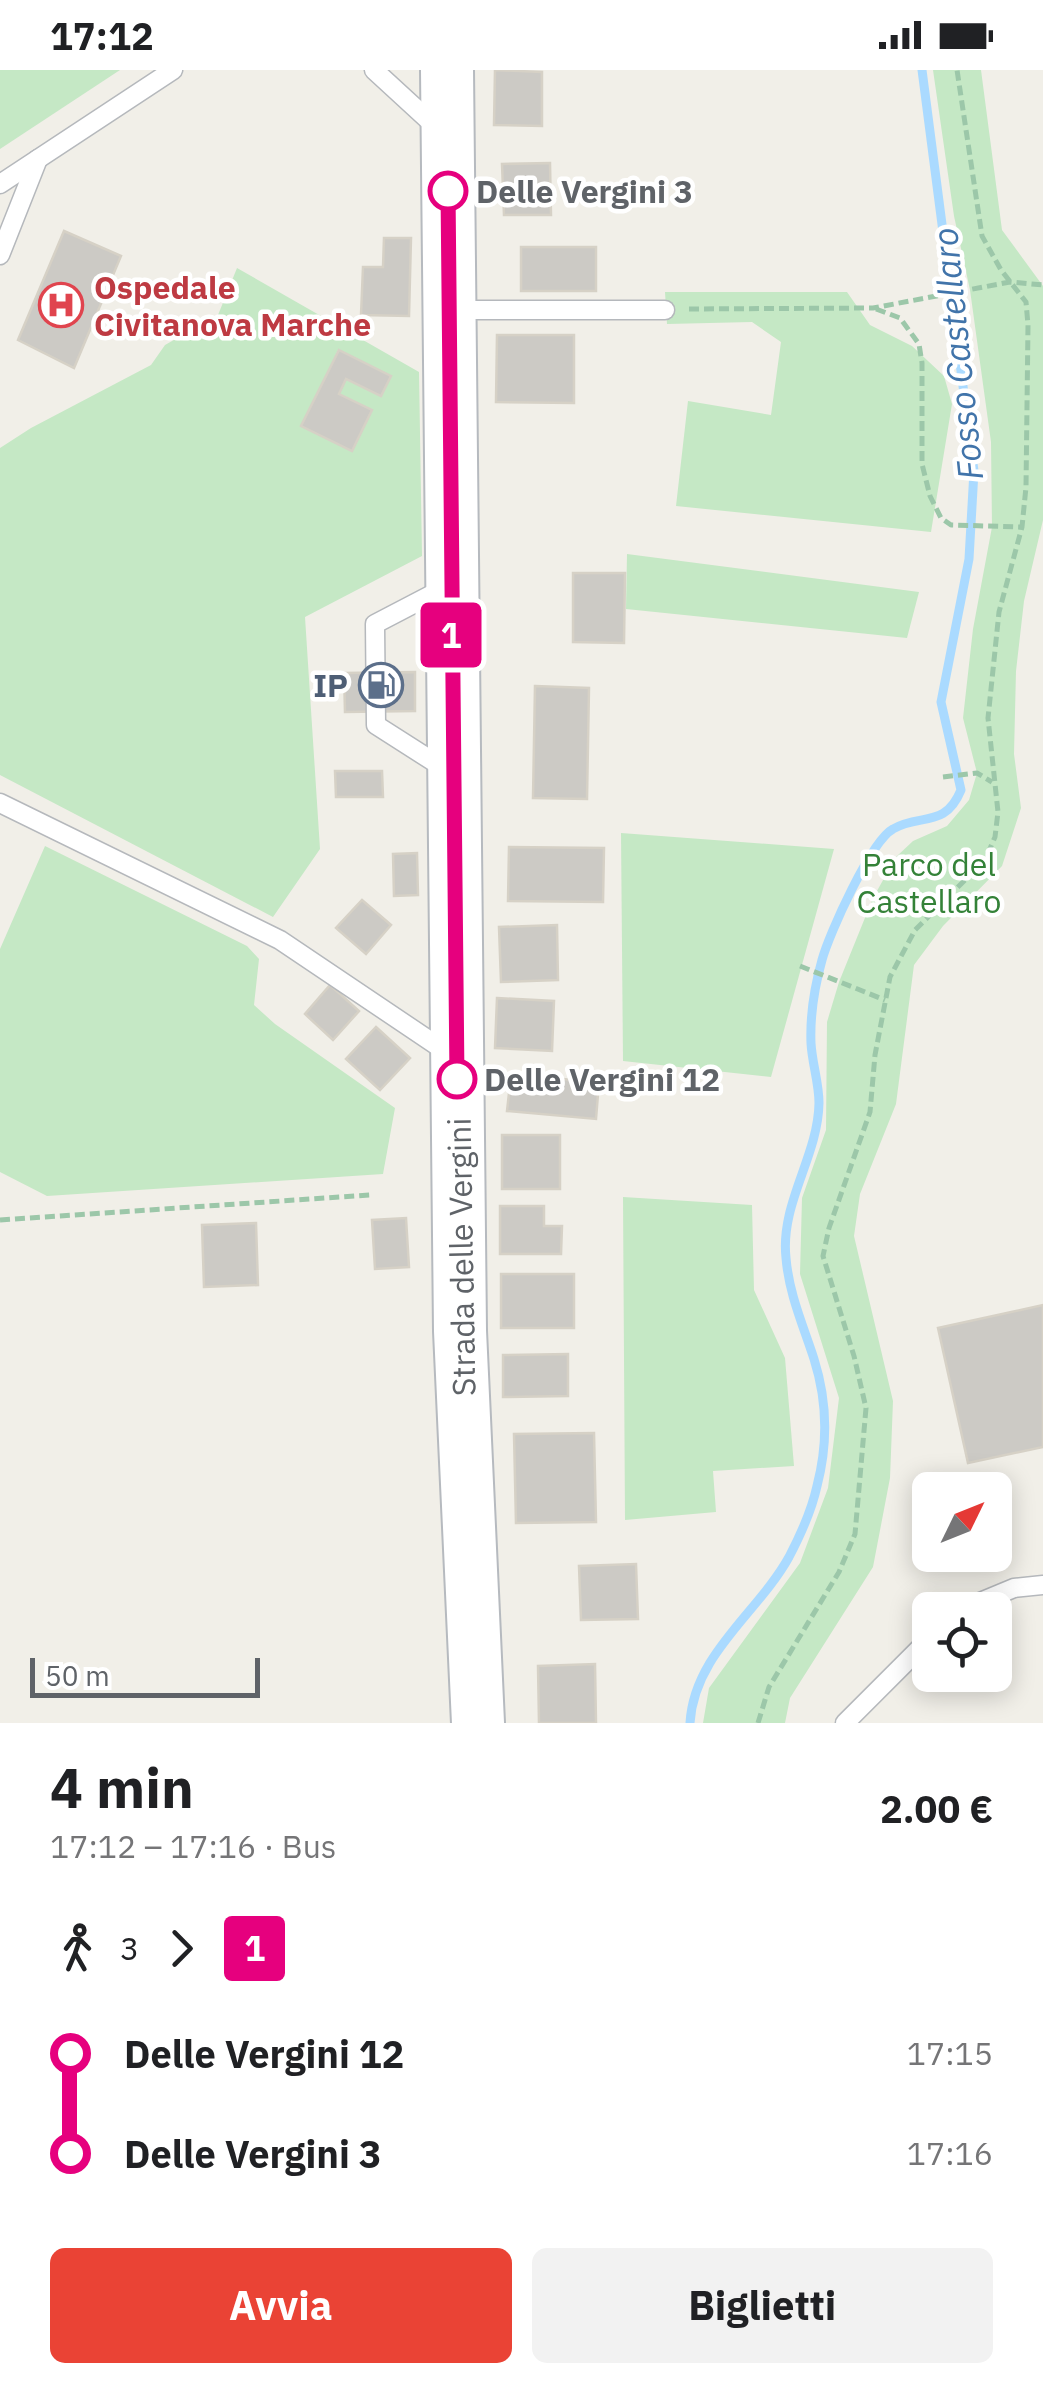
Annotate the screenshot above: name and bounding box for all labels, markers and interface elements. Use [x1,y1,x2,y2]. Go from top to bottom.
text: 17:12 [50,11,154,60]
place label: Delle Vergini 3 [476,170,693,212]
marker: Delle Vergini 3 [429,172,467,210]
water label: Fosso Castellaro [921,225,993,483]
place label: Ospedale Civitanova Marche [94,266,371,345]
hospital icon: Ospedale Civitanova Marche [38,282,84,328]
line badge: 1 [418,602,484,668]
text: 1 [440,612,462,658]
fuel station icon: IP [358,662,404,708]
place label: IP [313,664,348,706]
park label: Parco del Castellaro [857,843,1001,922]
place label: Delle Vergini 12 [484,1058,720,1100]
marker: Delle Vergini 12 [438,1060,476,1098]
street label: Strada delle Vergini [438,1117,484,1397]
north arrow [912,1472,1012,1572]
map controls [912,1472,1012,1692]
button: locate [912,1592,1012,1692]
scale bar [30,1653,260,1698]
text: 50 m [45,1657,110,1694]
text: 4 min [50,1752,194,1823]
text: 2.00 € [880,1784,993,1833]
text: 17:12 – 17:16 · Bus [50,1825,336,1867]
icon: walk [50,1921,105,1976]
icon: forward [154,1921,209,1976]
text: 1 [244,1925,265,1971]
text: 3 [120,1927,139,1969]
text: Delle Vergini 12 [124,2029,404,2078]
text: 17:15 [907,2032,993,2074]
text: Delle Vergini 3 [124,2129,382,2178]
text: 17:16 [907,2132,993,2174]
button: Avvia [50,2248,512,2363]
button: Biglietti [532,2248,993,2363]

